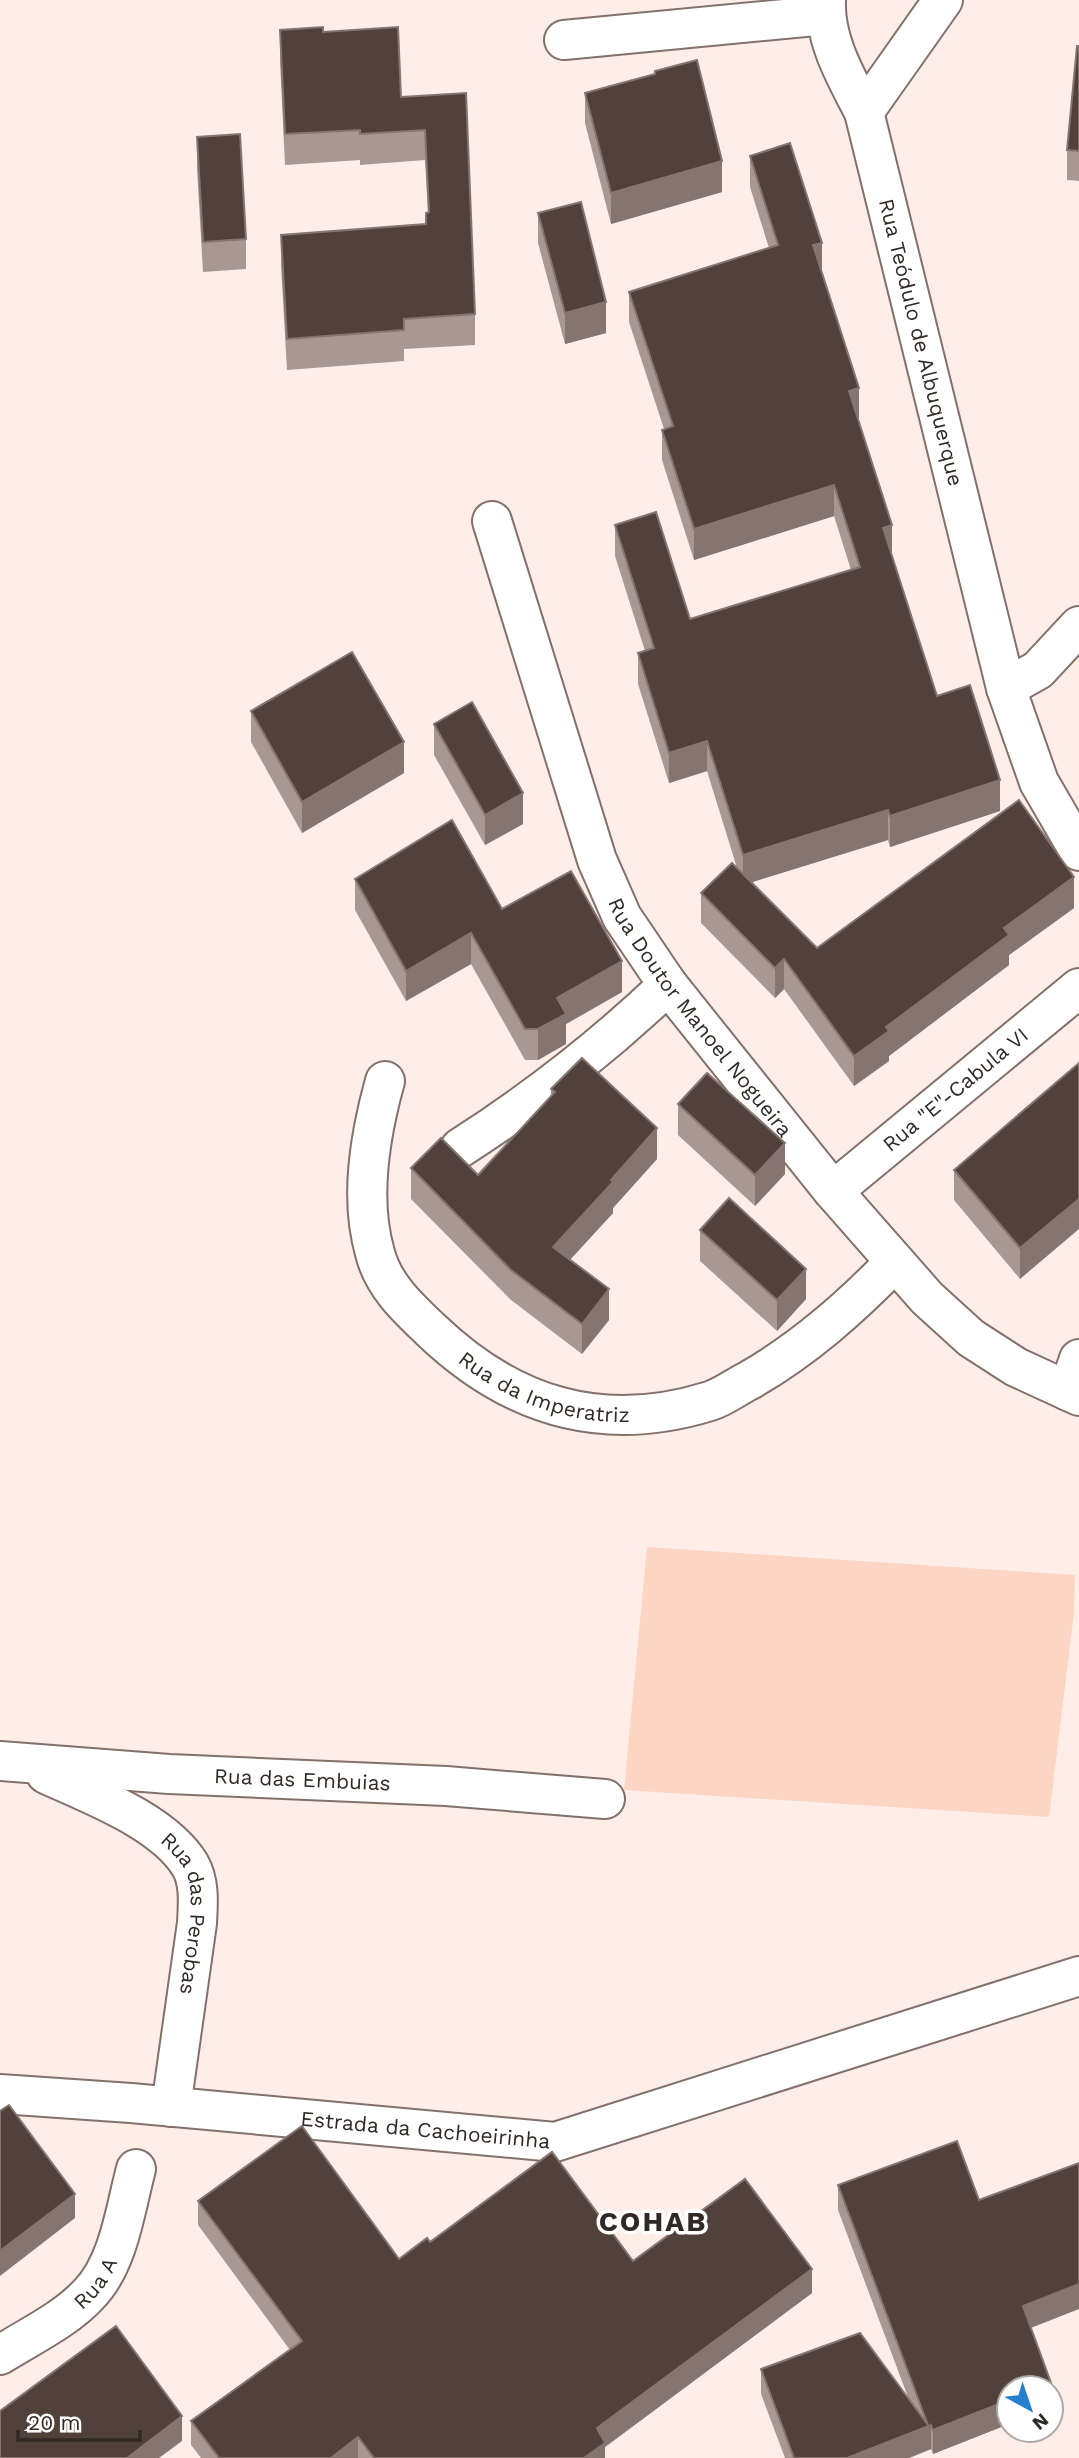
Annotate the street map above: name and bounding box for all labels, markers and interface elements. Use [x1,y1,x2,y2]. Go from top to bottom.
street label: Rua Teódulo de Albuquerque [874,196,969,488]
street label: Rua Doutor Manoel Nogueira [603,894,798,1142]
street label: Rua "E"-Cabula VI [878,1022,1033,1157]
street label: Rua da Imperatriz [454,1346,630,1427]
street label: Rua das Embuias [214,1763,391,1796]
street label: Rua das Perobas [156,1827,211,1996]
street label: Estrada da Cachoeirinha [300,2106,551,2154]
district label: COHAB [599,2205,707,2238]
street label: Rua A [68,2253,122,2314]
north arrow [995,2374,1065,2444]
scale bar [18,2398,140,2442]
text: N [1028,2408,1053,2435]
text: 20 m [28,2410,80,2435]

